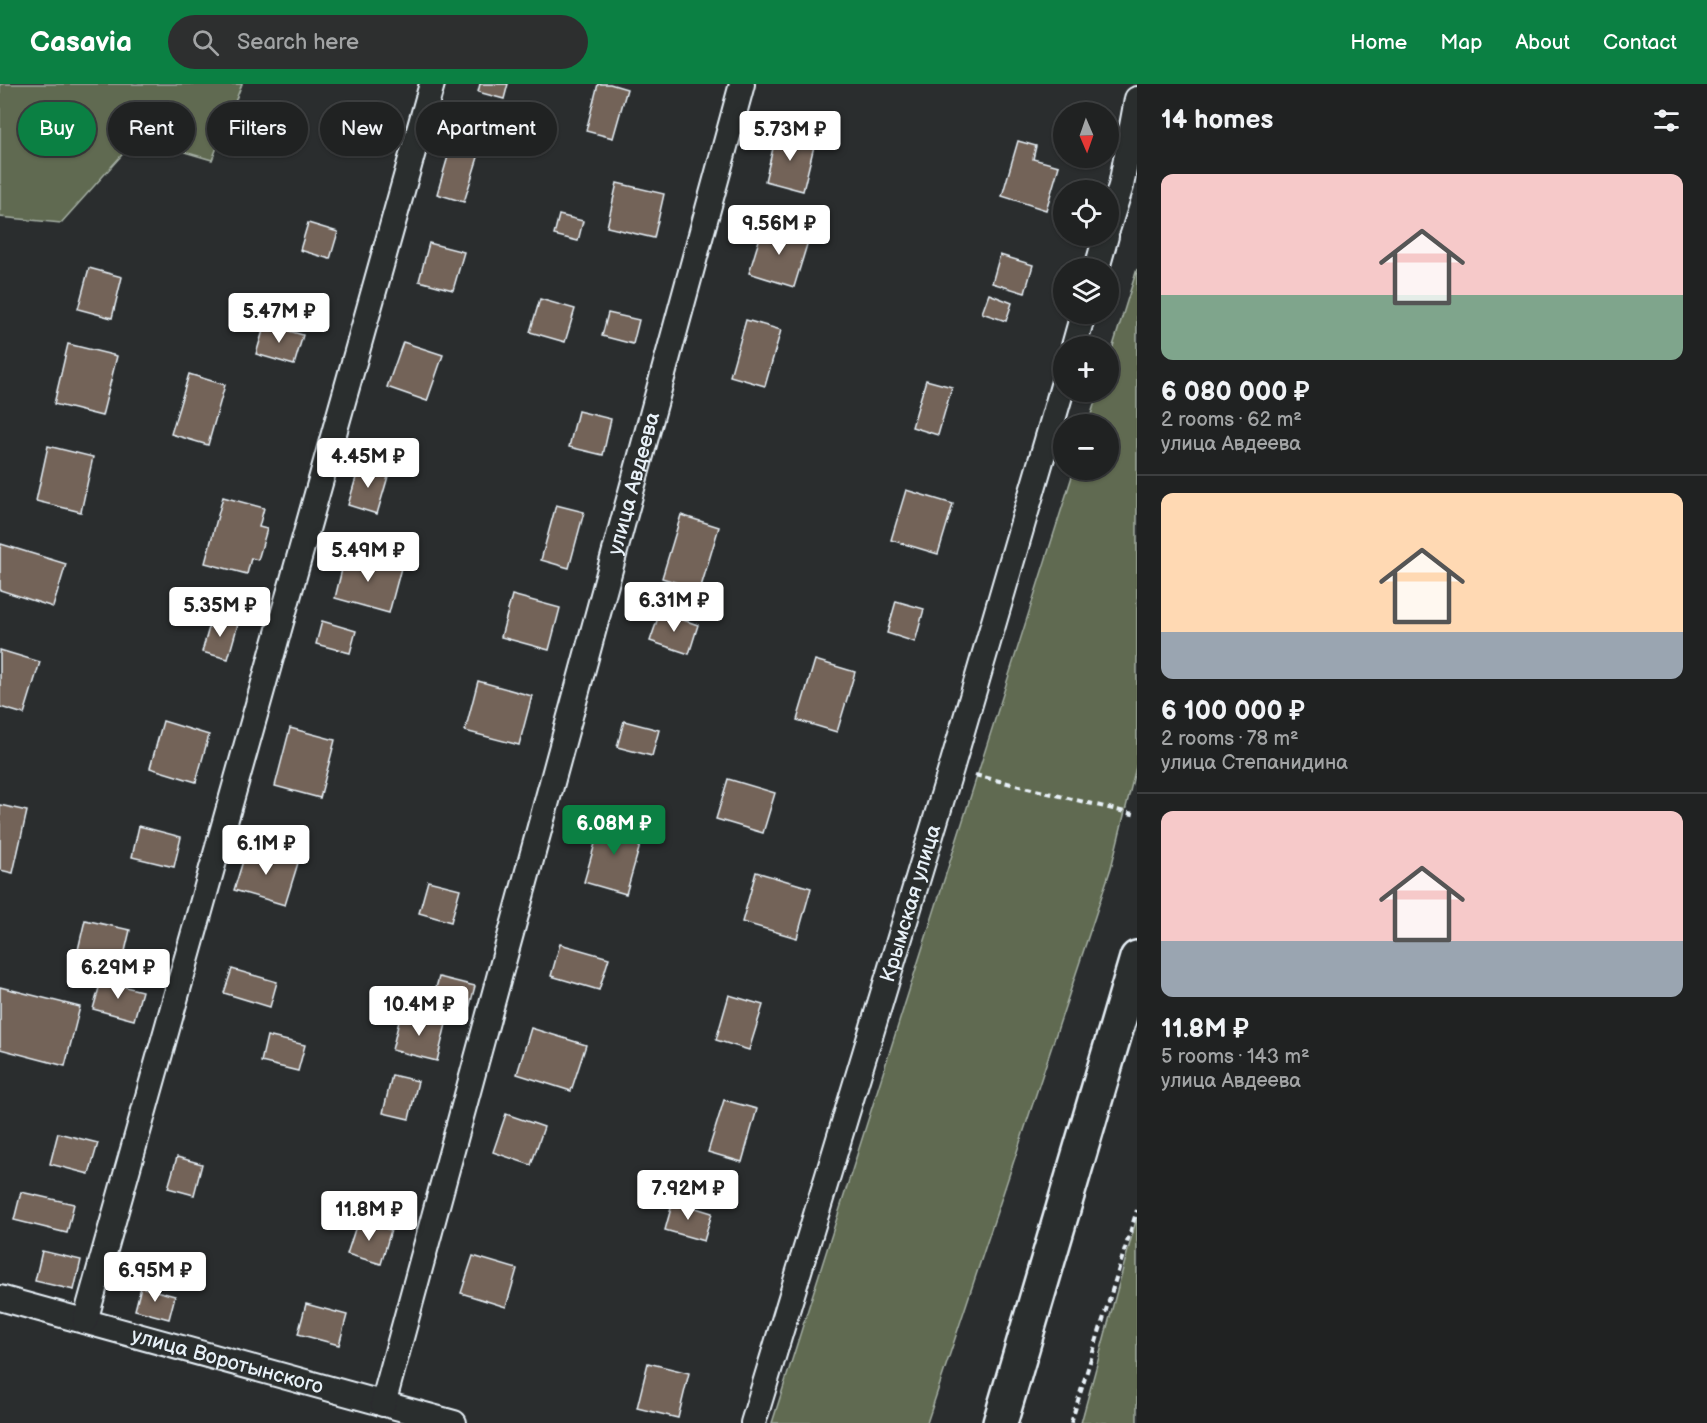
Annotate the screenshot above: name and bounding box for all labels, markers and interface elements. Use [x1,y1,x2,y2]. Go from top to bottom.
search box [168,15,588,69]
text: Casavia [30,26,132,59]
icon: search [189,26,222,59]
text: Search here [237,29,359,56]
text: Home [1350,30,1407,55]
text: Map [1440,30,1482,55]
text: About [1515,30,1570,55]
text: Contact [1603,30,1677,55]
chip: Buy [18,102,96,156]
chip: Rent [108,102,195,156]
chip: Filters [207,102,308,156]
chip: New [320,102,404,156]
chip: Apartment [416,102,557,156]
north arrow [1053,102,1119,168]
map controls [1053,102,1119,480]
icon: filters [1650,104,1683,137]
text: 14 homes [1161,105,1273,136]
pin: 5.73M ₽ [735,111,845,162]
text: 5.73M ₽ [754,118,826,142]
button: locate [1053,180,1119,246]
pin: 9.56M ₽ [724,205,834,256]
text: 9.56M ₽ [742,212,816,236]
icon: home [1368,213,1476,321]
button: layers [1053,258,1119,324]
pin: 5.47M ₽ [224,293,334,344]
text: 5.47M ₽ [242,300,316,324]
button: + [1053,336,1119,402]
text: 6 080 000 ₽ [1161,377,1310,408]
text: 2 rooms · 62 m² [1161,408,1302,432]
street label: улица Авдеева [602,409,665,558]
button: − [1053,414,1119,480]
text: улица Авдеева [1161,432,1301,456]
pin: 4.45M ₽ [313,438,423,489]
text: 4.45M ₽ [331,445,405,469]
pin: 5.49M ₽ [313,532,423,583]
icon: home [1368,532,1476,640]
text: 5.49M ₽ [331,539,405,563]
pin: 6.31M ₽ [619,582,729,633]
pin: 5.35M ₽ [165,587,275,638]
text: 6.31M ₽ [639,589,709,613]
text: 5.35M ₽ [183,594,257,618]
text: 6 100 000 ₽ [1161,696,1305,727]
text: 2 rooms · 78 m² [1161,727,1299,751]
text: улица Степанидина [1161,751,1348,775]
pin: 6.08M ₽ [559,805,669,856]
text: 6.08M ₽ [576,812,652,836]
street label: Крымская улица [875,821,946,985]
pin: 6.1M ₽ [217,825,315,876]
text: 6.1M ₽ [236,832,296,856]
icon: home [1368,850,1476,958]
pin: 6.29M ₽ [63,949,173,1000]
text: 6.29M ₽ [81,956,155,980]
pin: 10.4M ₽ [364,986,474,1037]
text: 10.4M ₽ [383,993,455,1017]
text: 11.8M ₽ [1161,1014,1249,1045]
text: 5 rooms · 143 m² [1161,1045,1310,1069]
text: улица Авдеева [1161,1069,1301,1093]
pin: 7.92M ₽ [633,1170,743,1221]
text: 7.92M ₽ [651,1177,725,1201]
pin: 11.8M ₽ [314,1191,424,1242]
text: 11.8M ₽ [335,1198,403,1222]
pin: 6.95M ₽ [100,1252,210,1303]
text: 6.95M ₽ [118,1259,192,1283]
street label: улица Воротынского [129,1322,326,1399]

